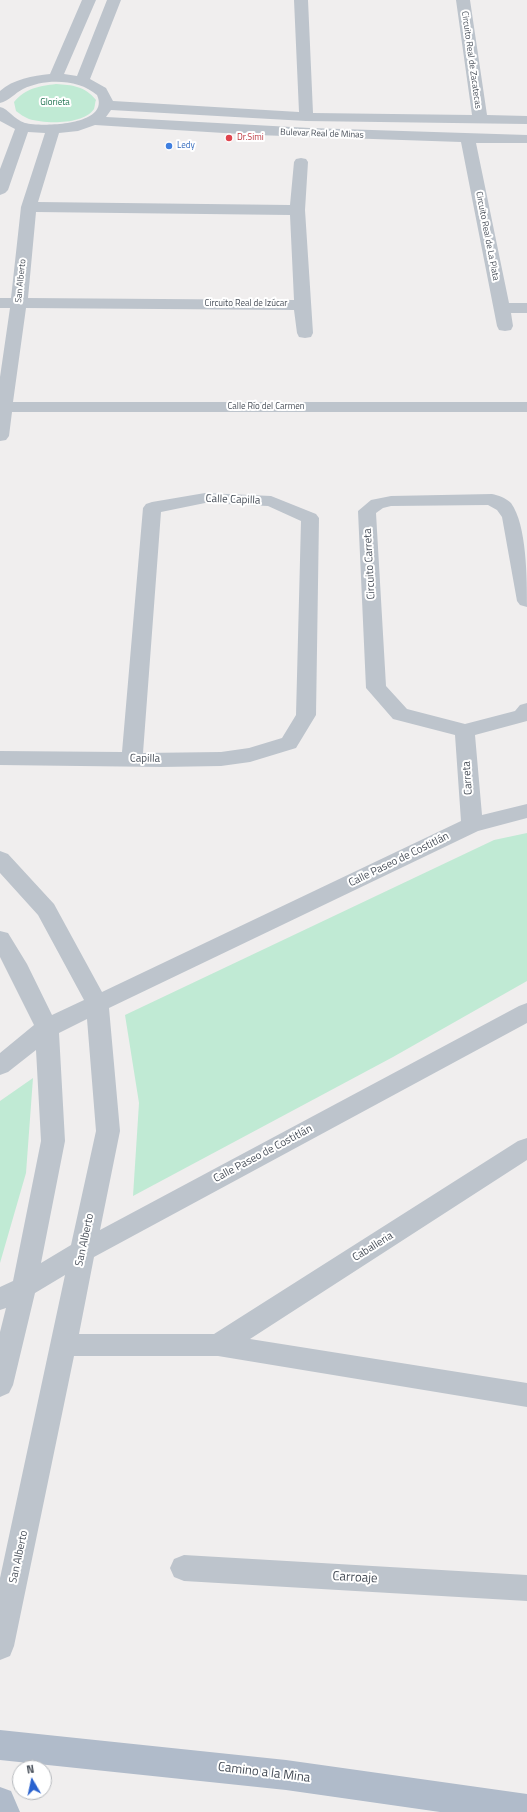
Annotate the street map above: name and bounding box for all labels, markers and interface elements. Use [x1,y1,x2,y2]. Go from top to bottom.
street label: Circuito Real de Zacatecas [459,11,483,109]
park label: Glorieta [40,98,70,108]
street label: Bulevar Real de Minas [280,127,364,141]
marker: Dr.Simi [224,133,234,143]
place label: Dr.Simi [237,133,264,143]
marker: Ledy [164,141,174,151]
place label: Ledy [177,141,195,151]
street label: Circuito Real de La Plata [473,190,501,282]
street label: San Alberto [13,259,29,303]
street label: Circuito Real de Izúcar [205,299,287,309]
street label: Calle Río del Carmen [227,402,305,412]
street label: Calle Capilla [205,492,261,508]
street label: Circuito Carreta [362,528,378,600]
street label: Capilla [130,752,160,766]
street label: Carreta [460,761,476,795]
street label: Calle Paseo de Costitlán [347,830,451,890]
street label: Calle Paseo de Costitlán [211,1122,315,1186]
street label: San Alberto [73,1212,97,1268]
street label: Caballeria [350,1229,396,1265]
street label: San Alberto [7,1529,31,1585]
street label: Carroaje [332,1569,378,1587]
north arrow [12,1760,52,1800]
street label: Camino a la Mina [217,1760,311,1786]
text: N [25,1761,35,1778]

